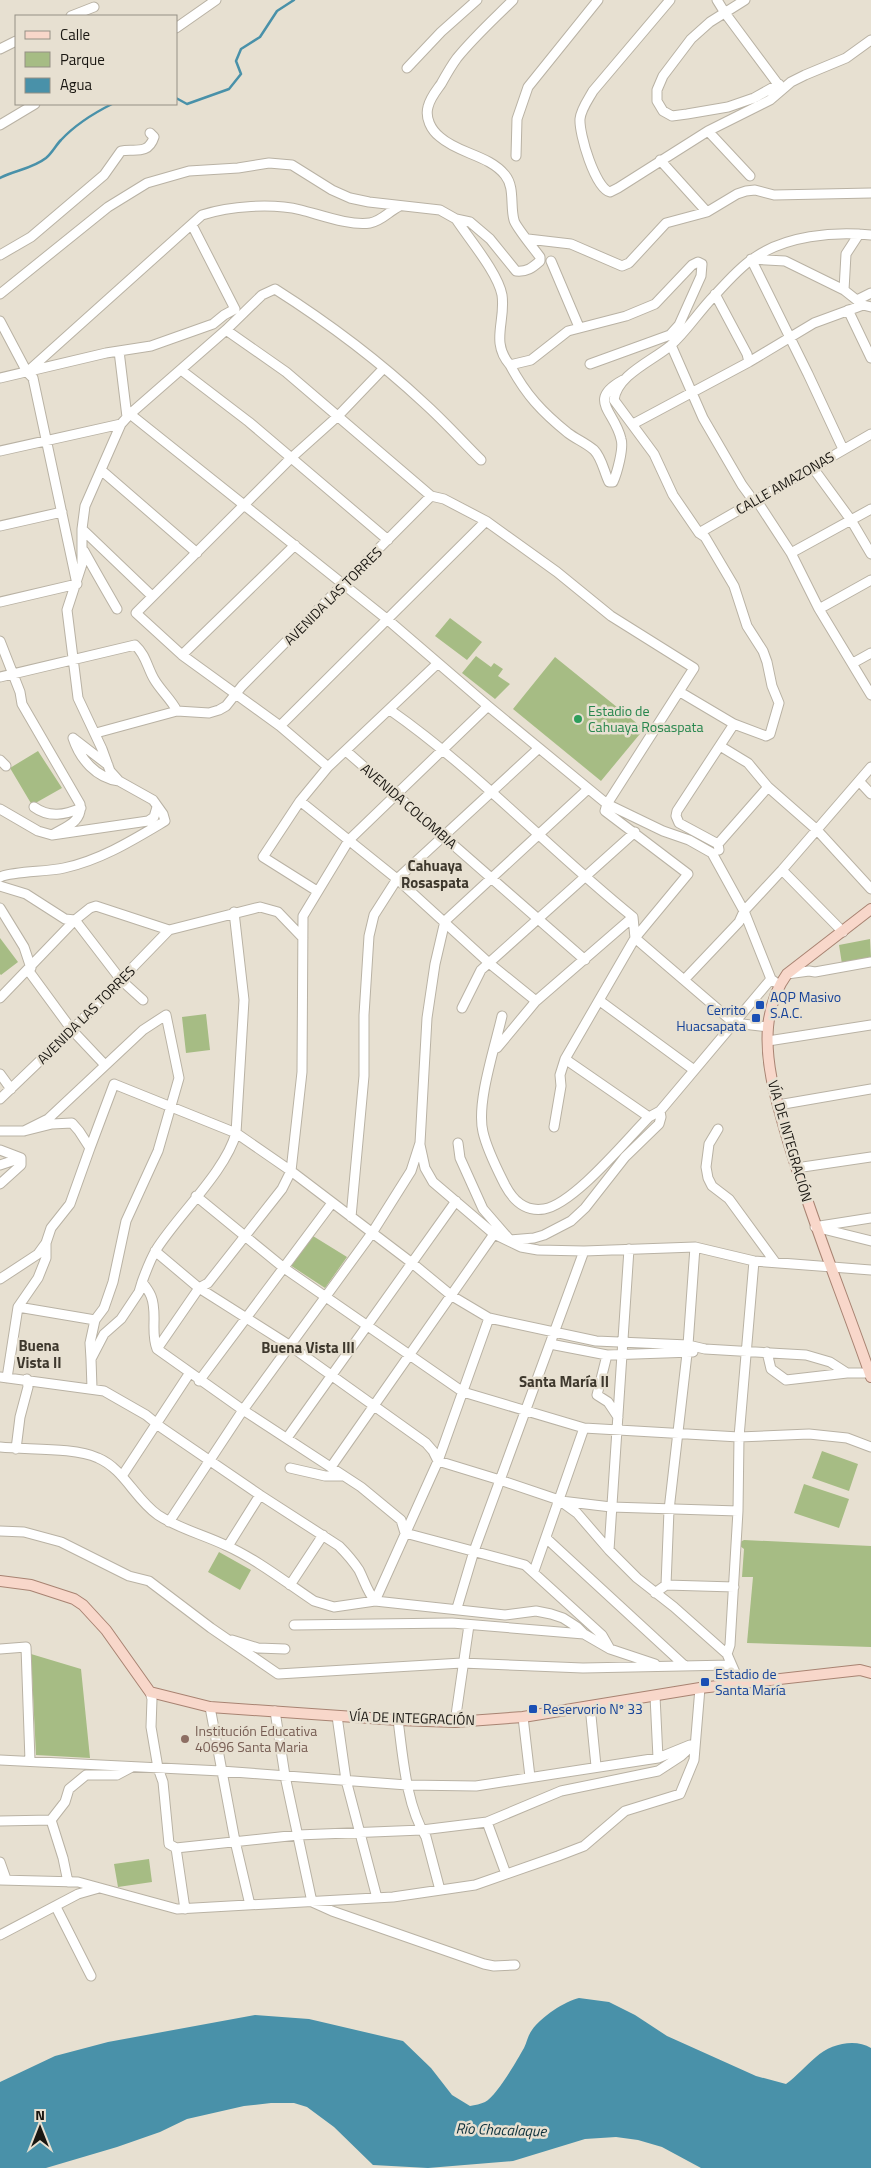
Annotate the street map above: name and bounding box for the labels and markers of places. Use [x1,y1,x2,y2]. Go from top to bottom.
place label: Estadio de Cahuaya Rosaspata [588,700,704,737]
marker: Estadio de Cahuaya Rosaspata [572,713,584,725]
place label: AQP Masivo S.A.C. [770,986,841,1023]
place label: Cerrito Huacsapata [676,999,746,1036]
marker: AQP Masivo S.A.C. [754,999,766,1011]
marker: Cerrito Huacsapata [750,1012,762,1024]
place label: Estadio de Santa María [715,1663,786,1700]
marker: Estadio de Santa María [699,1676,711,1688]
place label: Reservorio Nº 33 [543,1698,643,1719]
marker: Reservorio Nº 33 [527,1703,539,1715]
place label: Institución Educativa 40696 Santa Maria [195,1720,317,1757]
marker: Institución Educativa 40696 Santa Maria [179,1733,191,1745]

